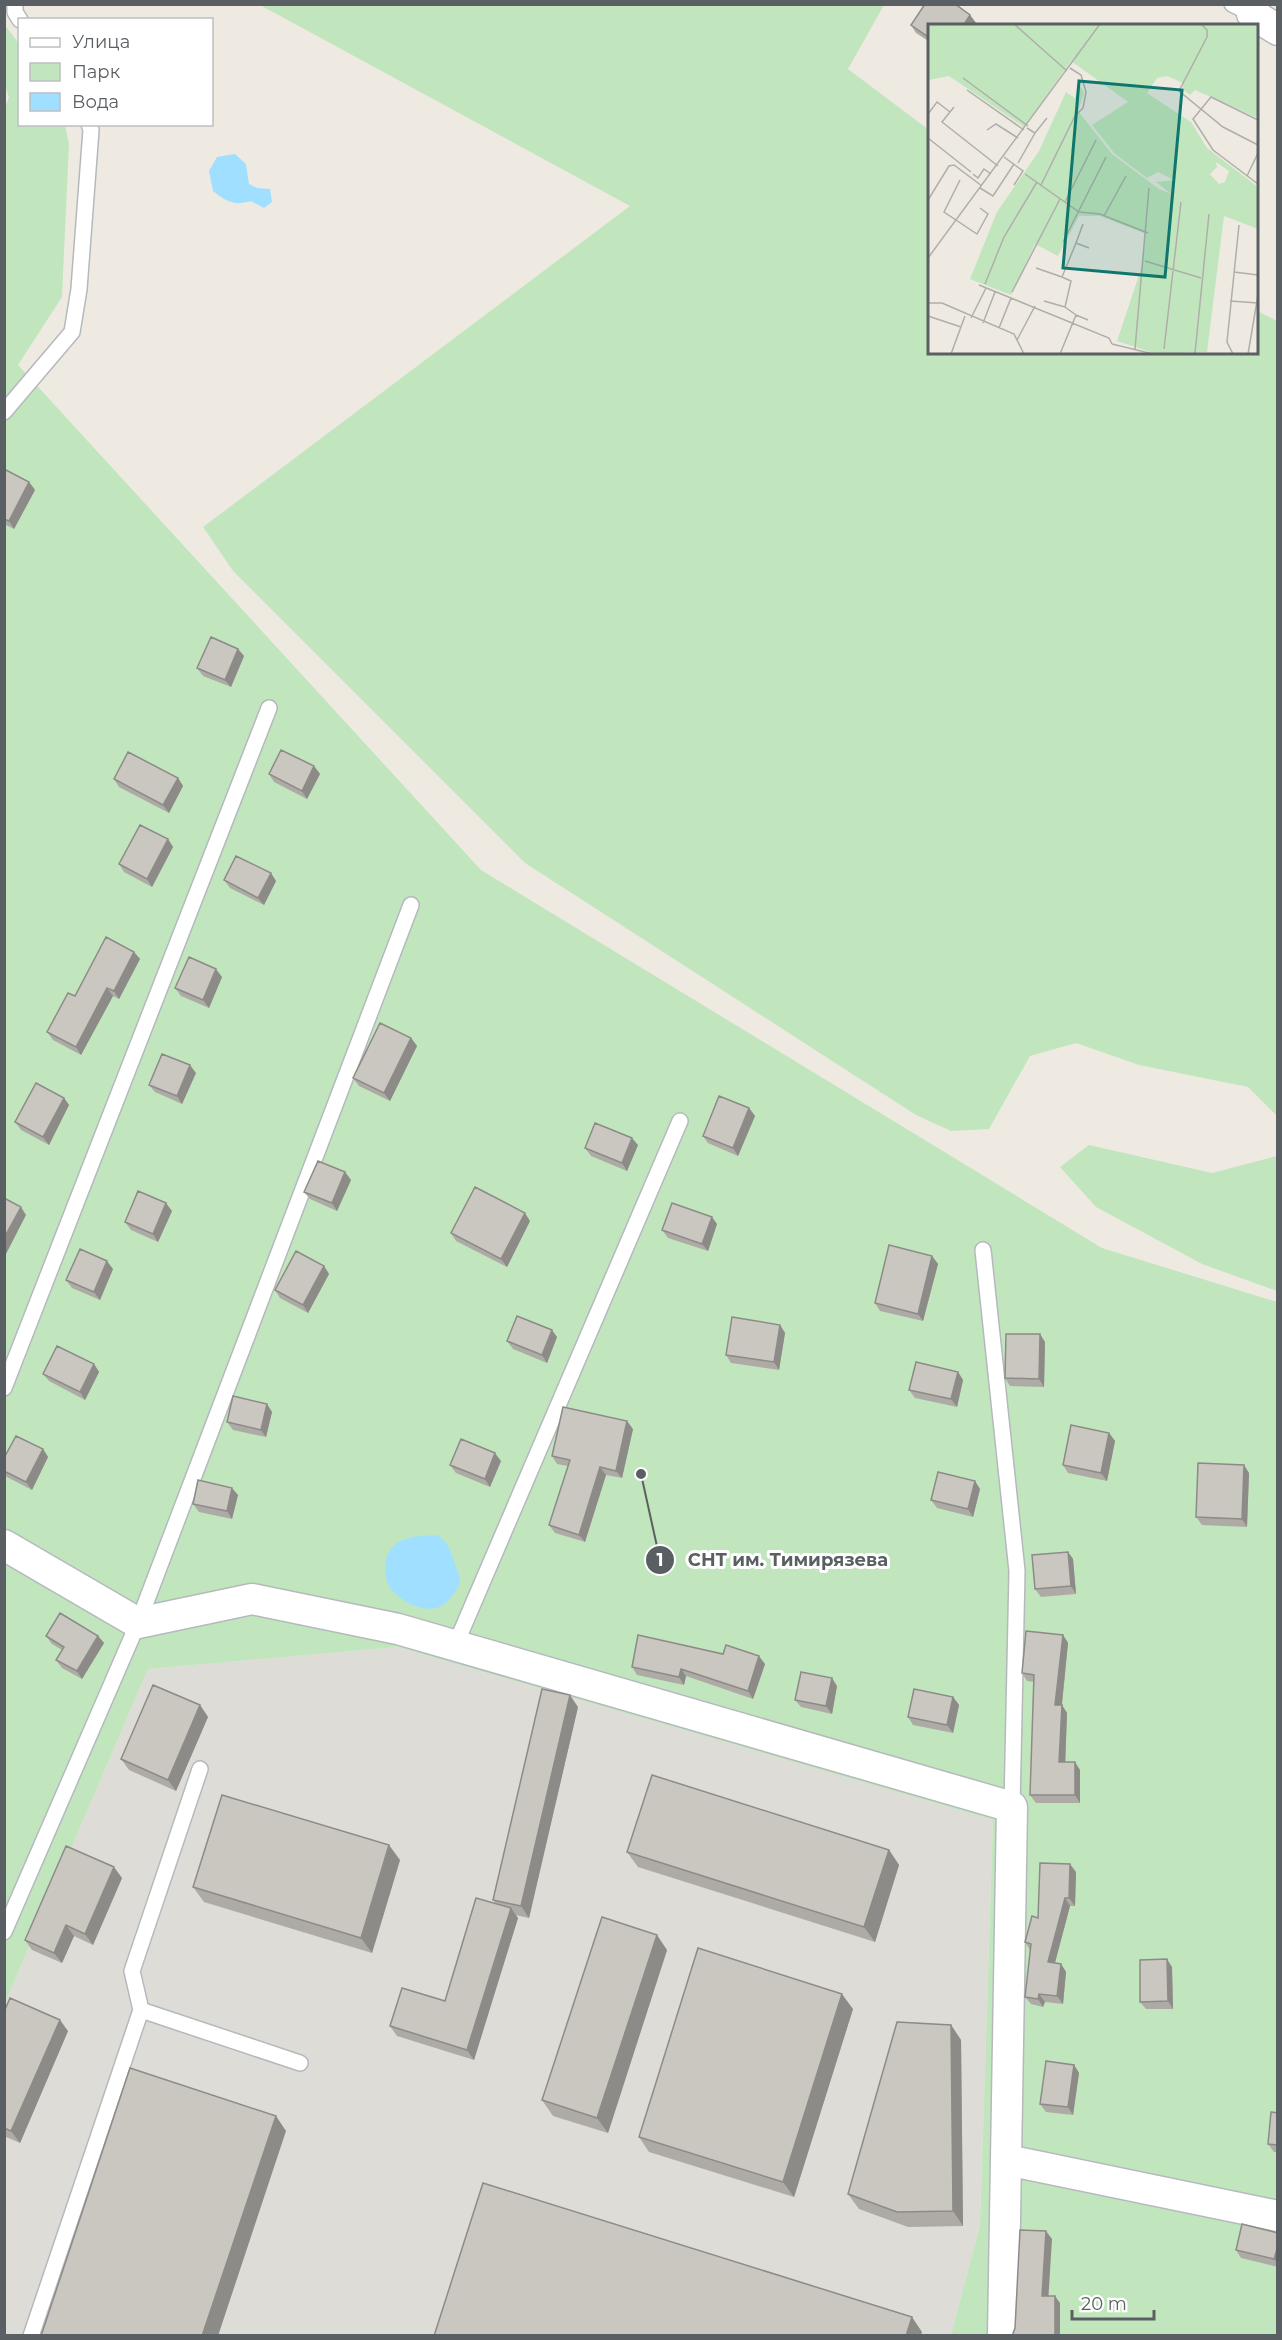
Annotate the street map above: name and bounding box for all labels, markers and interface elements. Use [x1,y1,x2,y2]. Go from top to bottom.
legend [18,18,213,126]
inset map [928,24,1258,354]
text: Улица [72,31,130,53]
text: Парк [72,61,121,83]
text: Вода [72,91,119,113]
callout: СНТ им. Тимирязева [645,1542,900,1578]
text: 1 [656,1549,664,1571]
text: СНТ им. Тимирязева [688,1549,888,1571]
scale bar [1072,2283,1154,2321]
text: 20 m [1081,2293,1127,2315]

